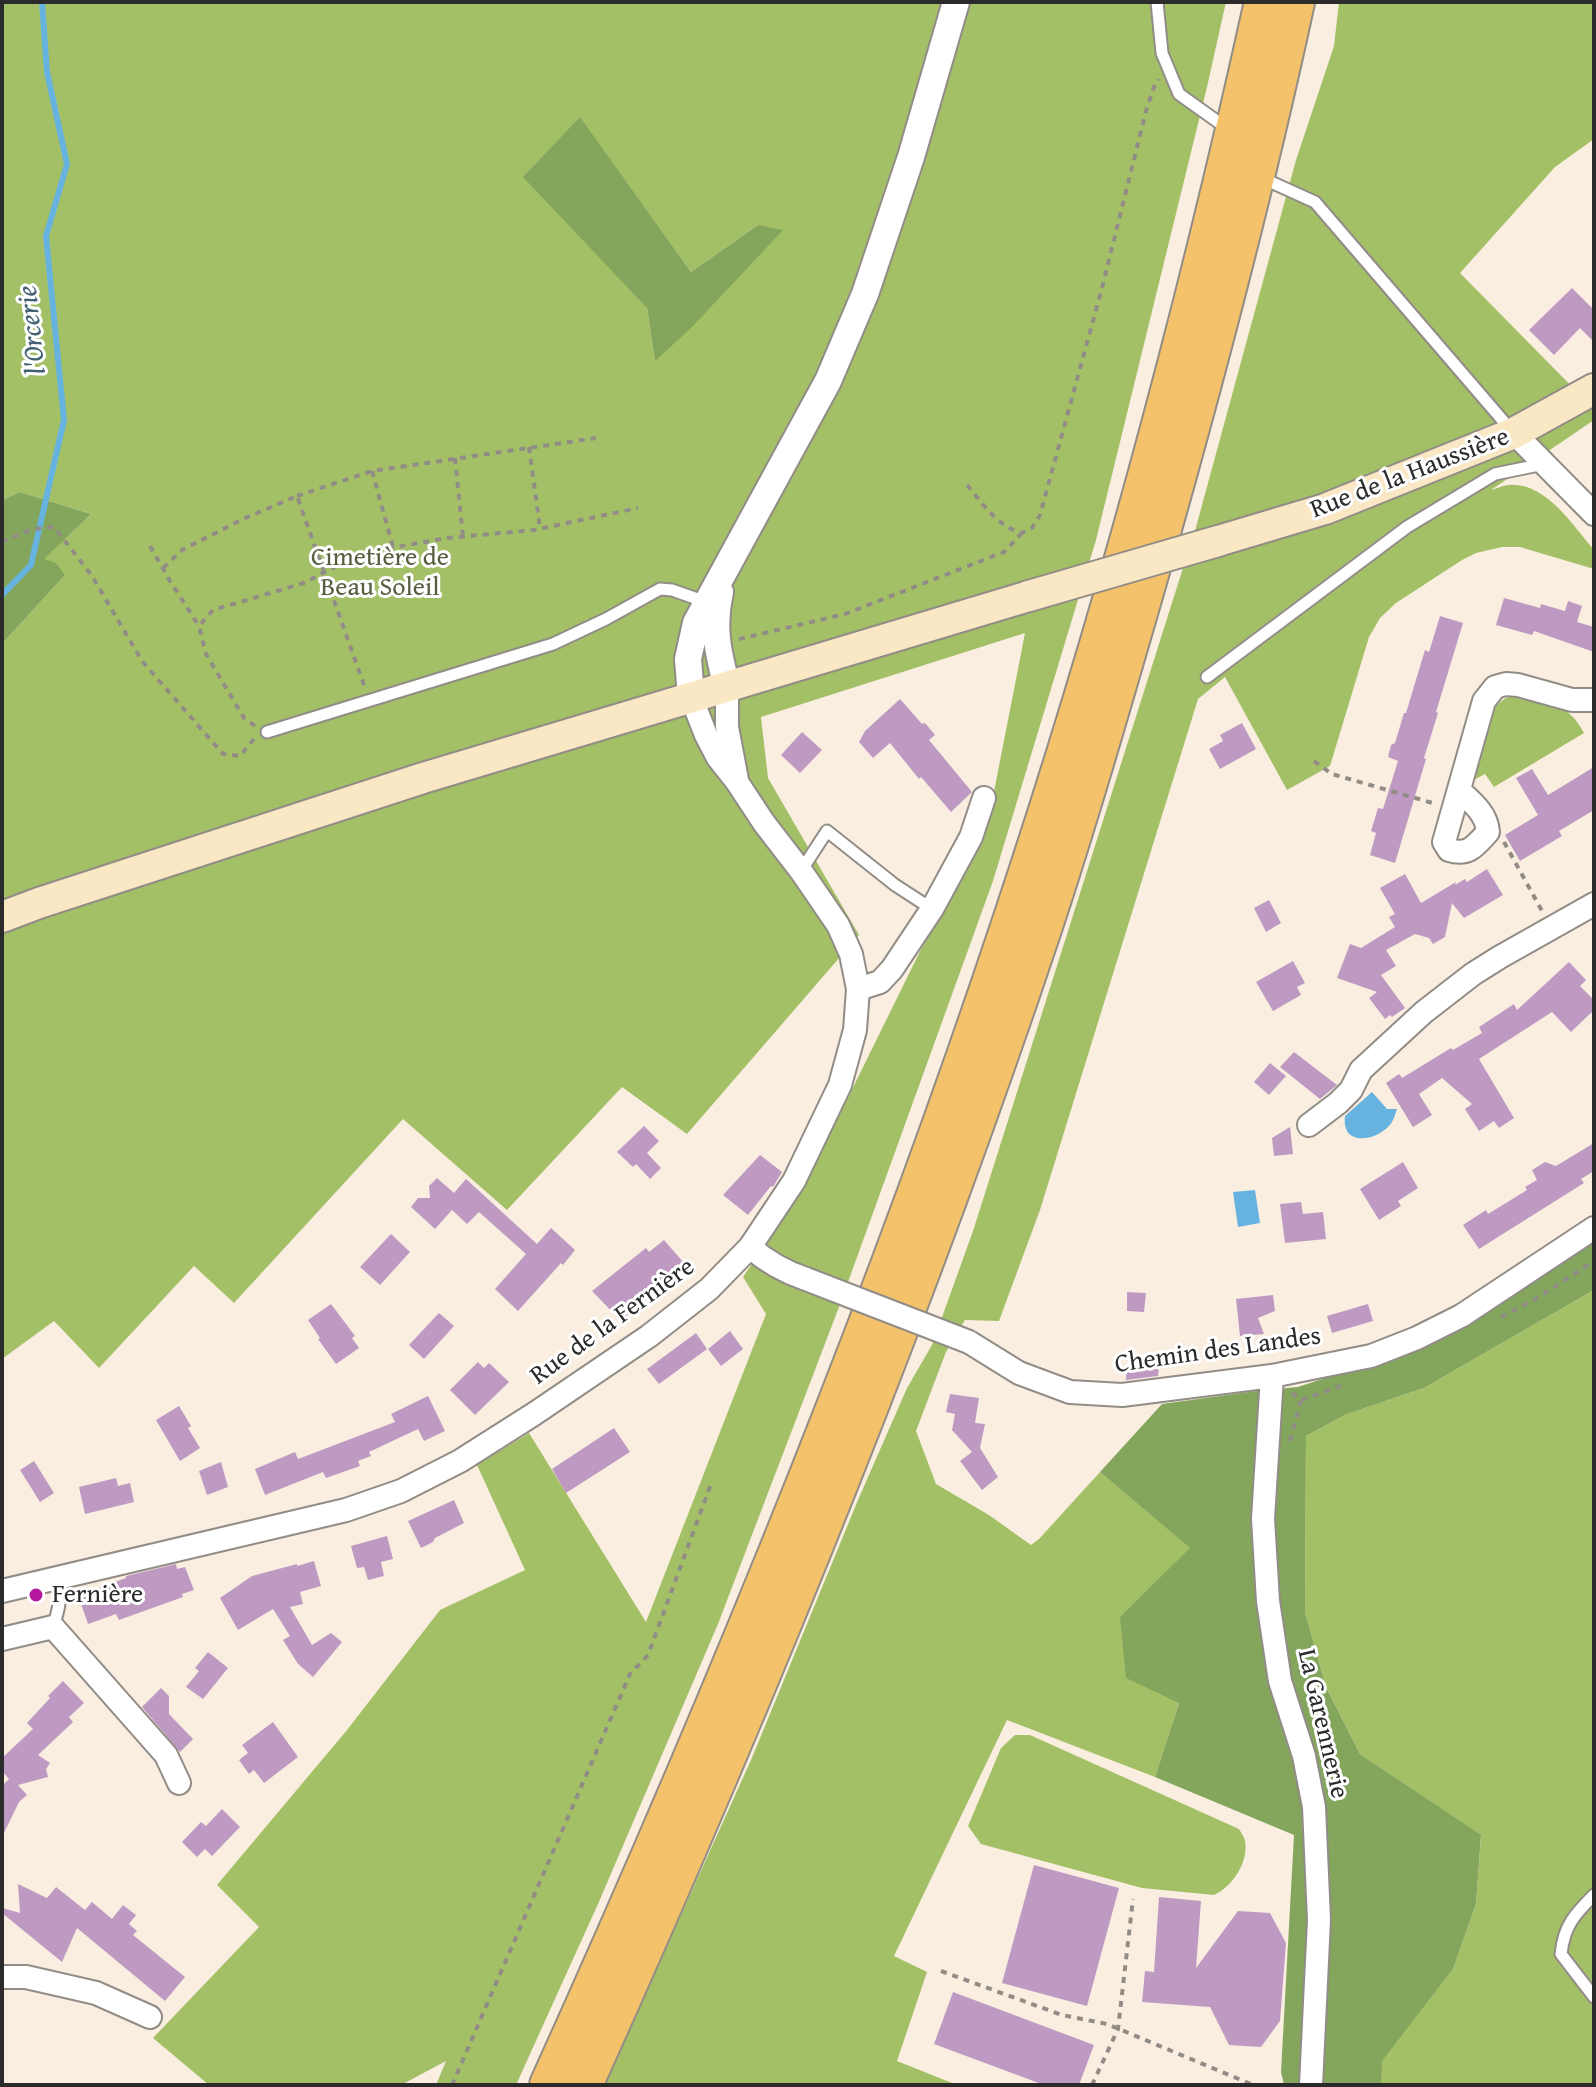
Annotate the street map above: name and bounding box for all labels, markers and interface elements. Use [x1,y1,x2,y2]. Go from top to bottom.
water label: l'Orcerie [12,284,54,376]
street label: Rue de la Haussière [1306,422,1514,526]
park label: Cimetière de Beau Soleil [311,542,449,604]
street label: Rue de la Fernière [525,1252,701,1392]
street label: Chemin des Landes [1113,1321,1323,1381]
place label: Fernière [52,1579,143,1611]
marker: Fernière [27,1586,45,1604]
street label: La Garennerie [1290,1646,1354,1802]

